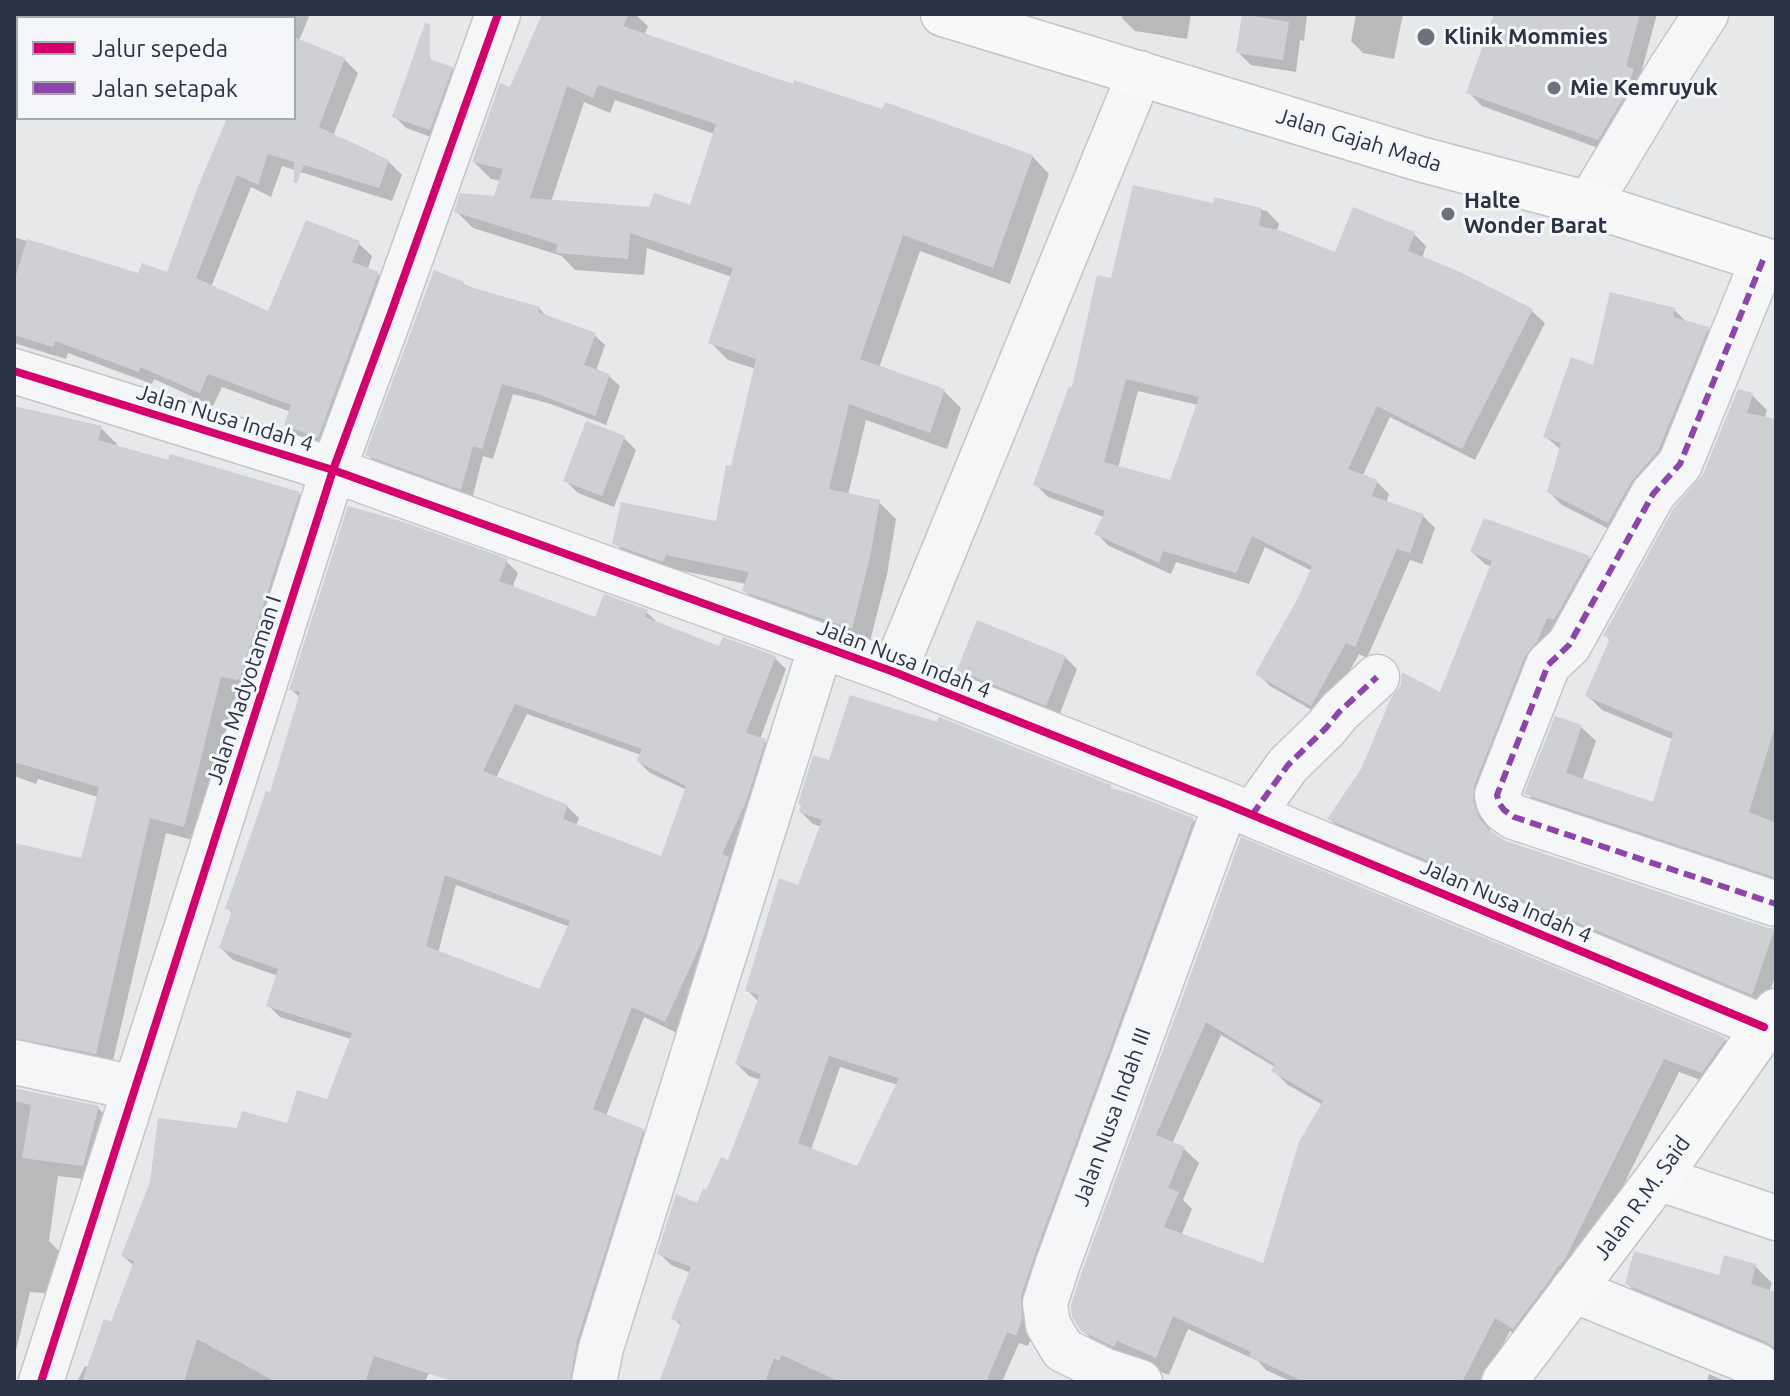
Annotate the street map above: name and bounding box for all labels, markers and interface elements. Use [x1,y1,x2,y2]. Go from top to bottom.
legend [16,16,296,120]
place label: Klinik Mommies [1444,24,1608,50]
marker: Klinik Mommies [1415,26,1437,48]
text: Jalur sepeda [92,35,228,62]
text: Jalan setapak [92,75,238,102]
place label: Mie Kemruyuk [1570,75,1718,101]
marker: Mie Kemruyuk [1545,79,1563,97]
street label: Jalan Gajah Mada [1273,102,1445,178]
place label: Halte Wonder Barat [1464,188,1607,240]
marker: Halte Wonder Barat [1439,205,1457,223]
street label: Jalan Nusa Indah 4 [133,379,317,457]
street label: Jalan Madyotaman I [201,592,287,788]
street label: Jalan Nusa Indah 4 [814,614,994,704]
street label: Jalan Nusa Indah 4 [1416,853,1596,949]
street label: Jalan Nusa Indah III [1067,1024,1157,1210]
street label: Jalan R.M. Said [1588,1131,1696,1265]

